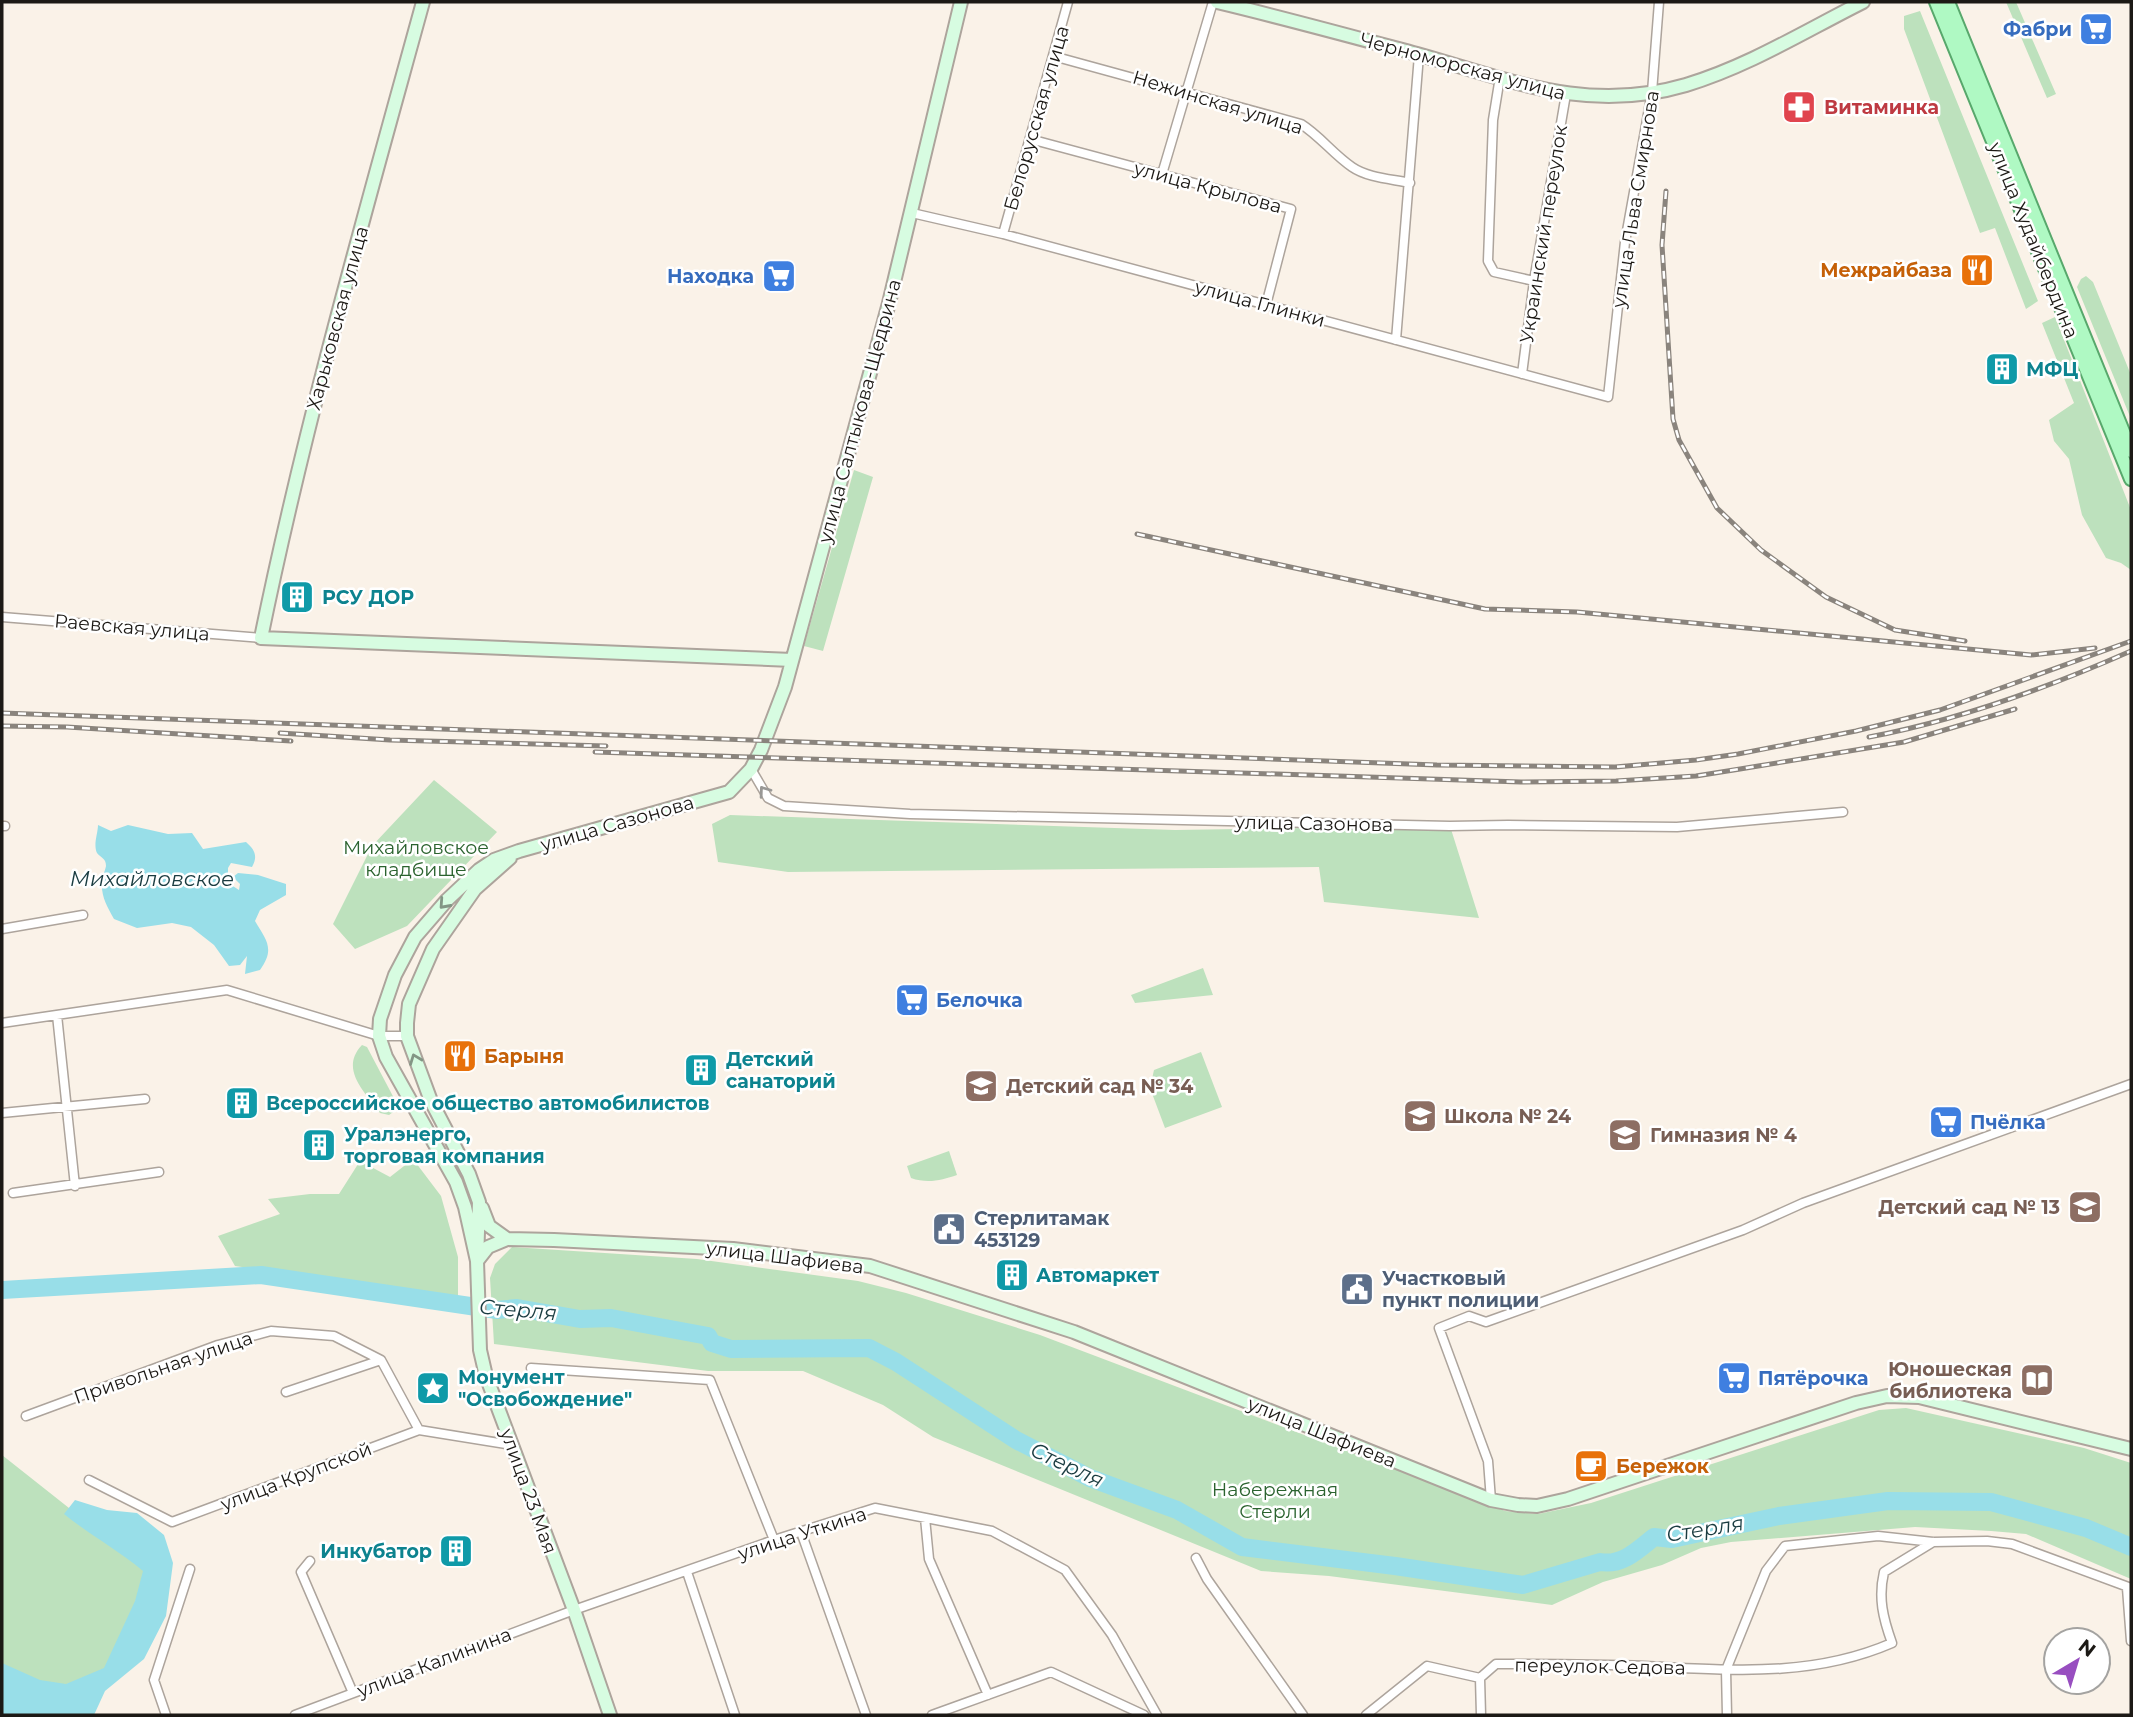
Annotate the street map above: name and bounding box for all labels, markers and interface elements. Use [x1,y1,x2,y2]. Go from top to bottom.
supermarket icon: Фабри [2077,10,2115,48]
place label: Фабри [2003,18,2072,41]
street label: Белорусская улица [999,23,1074,213]
street label: Черноморская улица [1358,28,1568,105]
street label: Нежинская улица [1130,66,1306,139]
pharmacy icon: Витаминка [1780,88,1818,126]
street label: улица Льва Смирнова [1607,89,1664,310]
place label: Витаминка [1824,96,1939,119]
street label: Украинский переулок [1515,123,1572,345]
street label: улица Худайбердина [1983,138,2083,342]
street label: улица Крылова [1130,156,1284,218]
street label: Харьковская улица [302,224,373,413]
restaurant icon: Межрайбаза [1958,251,1996,289]
supermarket icon: Находка [760,257,798,295]
place label: Межрайбаза [1820,259,1952,282]
place label: Находка [667,265,754,288]
street label: улица Глинки [1191,275,1328,332]
street label: улица Салтыкова-Щедрина [813,277,906,547]
building icon: МФЦ [1983,350,2021,388]
place label: МФЦ [2026,358,2078,381]
building icon: РСУ ДОР [278,578,316,616]
place label: РСУ ДОР [322,586,414,609]
street label: Раевская улица [53,609,211,646]
one-way arrow [760,786,772,799]
street label: улица Сазонова [537,791,697,857]
street label: улица Сазонова [1233,811,1393,836]
park label: Михайловское кладбище [343,836,489,881]
water label: Михайловское [70,866,234,891]
one-way arrow [440,896,453,909]
supermarket icon: Белочка [893,981,931,1019]
place label: Белочка [936,989,1023,1012]
restaurant icon: Барыня [441,1037,479,1075]
place label: Барыня [484,1045,564,1068]
place label: Детский санаторий [726,1048,836,1093]
building icon: Детский санаторий [682,1051,720,1089]
one-way arrow [409,1054,423,1066]
school or university icon: Детский сад № 34 [962,1067,1000,1105]
place label: Детский сад № 34 [1006,1075,1193,1098]
building icon: Всероссийское общество автомобилистов [223,1084,261,1122]
place label: Всероссийское общество автомобилистов [266,1092,710,1115]
school or university icon: Школа № 24 [1401,1097,1439,1135]
supermarket icon: Пчёлка [1927,1103,1965,1141]
place label: Школа № 24 [1444,1105,1571,1128]
place label: Пчёлка [1970,1111,2046,1134]
school or university icon: Гимназия № 4 [1606,1116,1644,1154]
place label: Уралэнерго, торговая компания [344,1123,545,1168]
place label: Гимназия № 4 [1650,1124,1797,1147]
building icon: Уралэнерго, торговая компания [300,1126,338,1164]
school or university icon: Детский сад № 13 [2066,1188,2104,1226]
place label: Детский сад № 13 [1878,1196,2060,1219]
place label: Стерлитамак 453129 [974,1207,1110,1252]
public building icon: Стерлитамак 453129 [930,1210,968,1248]
street label: улица Шафиева [704,1236,865,1279]
building icon: Автомаркет [993,1256,1031,1294]
place label: Автомаркет [1036,1264,1160,1287]
place label: Участковый пункт полиции [1382,1267,1539,1312]
public building icon: Участковый пункт полиции [1338,1270,1376,1308]
water label: Стерля [478,1294,558,1325]
street label: Привольная улица [71,1326,256,1409]
place label: Юношеская библиотека [1888,1358,2012,1403]
supermarket icon: Пятёрочка [1715,1359,1753,1397]
library icon: Юношеская библиотека [2018,1361,2056,1399]
place label: Монумент "Освобождение" [458,1366,632,1411]
place label: Пятёрочка [1758,1367,1868,1390]
place icon: Монумент "Освобождение" [414,1369,452,1407]
street label: улица Шафиева [1243,1392,1400,1473]
street label: улица 23 Мая [495,1424,562,1557]
street label: улица Крупской [216,1437,375,1516]
water label: Стерля [1027,1437,1108,1492]
cafe icon: Бережок [1572,1447,1610,1485]
place label: Бережок [1616,1455,1710,1478]
park label: Набережная Стерли [1212,1478,1338,1523]
street label: улица Уткина [734,1502,869,1565]
water label: Стерля [1664,1510,1745,1547]
building icon: Инкубатор [437,1532,475,1570]
place label: Инкубатор [320,1540,432,1563]
street label: улица Калинина [353,1622,515,1703]
north arrow [2042,1626,2112,1696]
text: N [2074,1634,2100,1662]
street label: переулок Седова [1514,1654,1686,1679]

